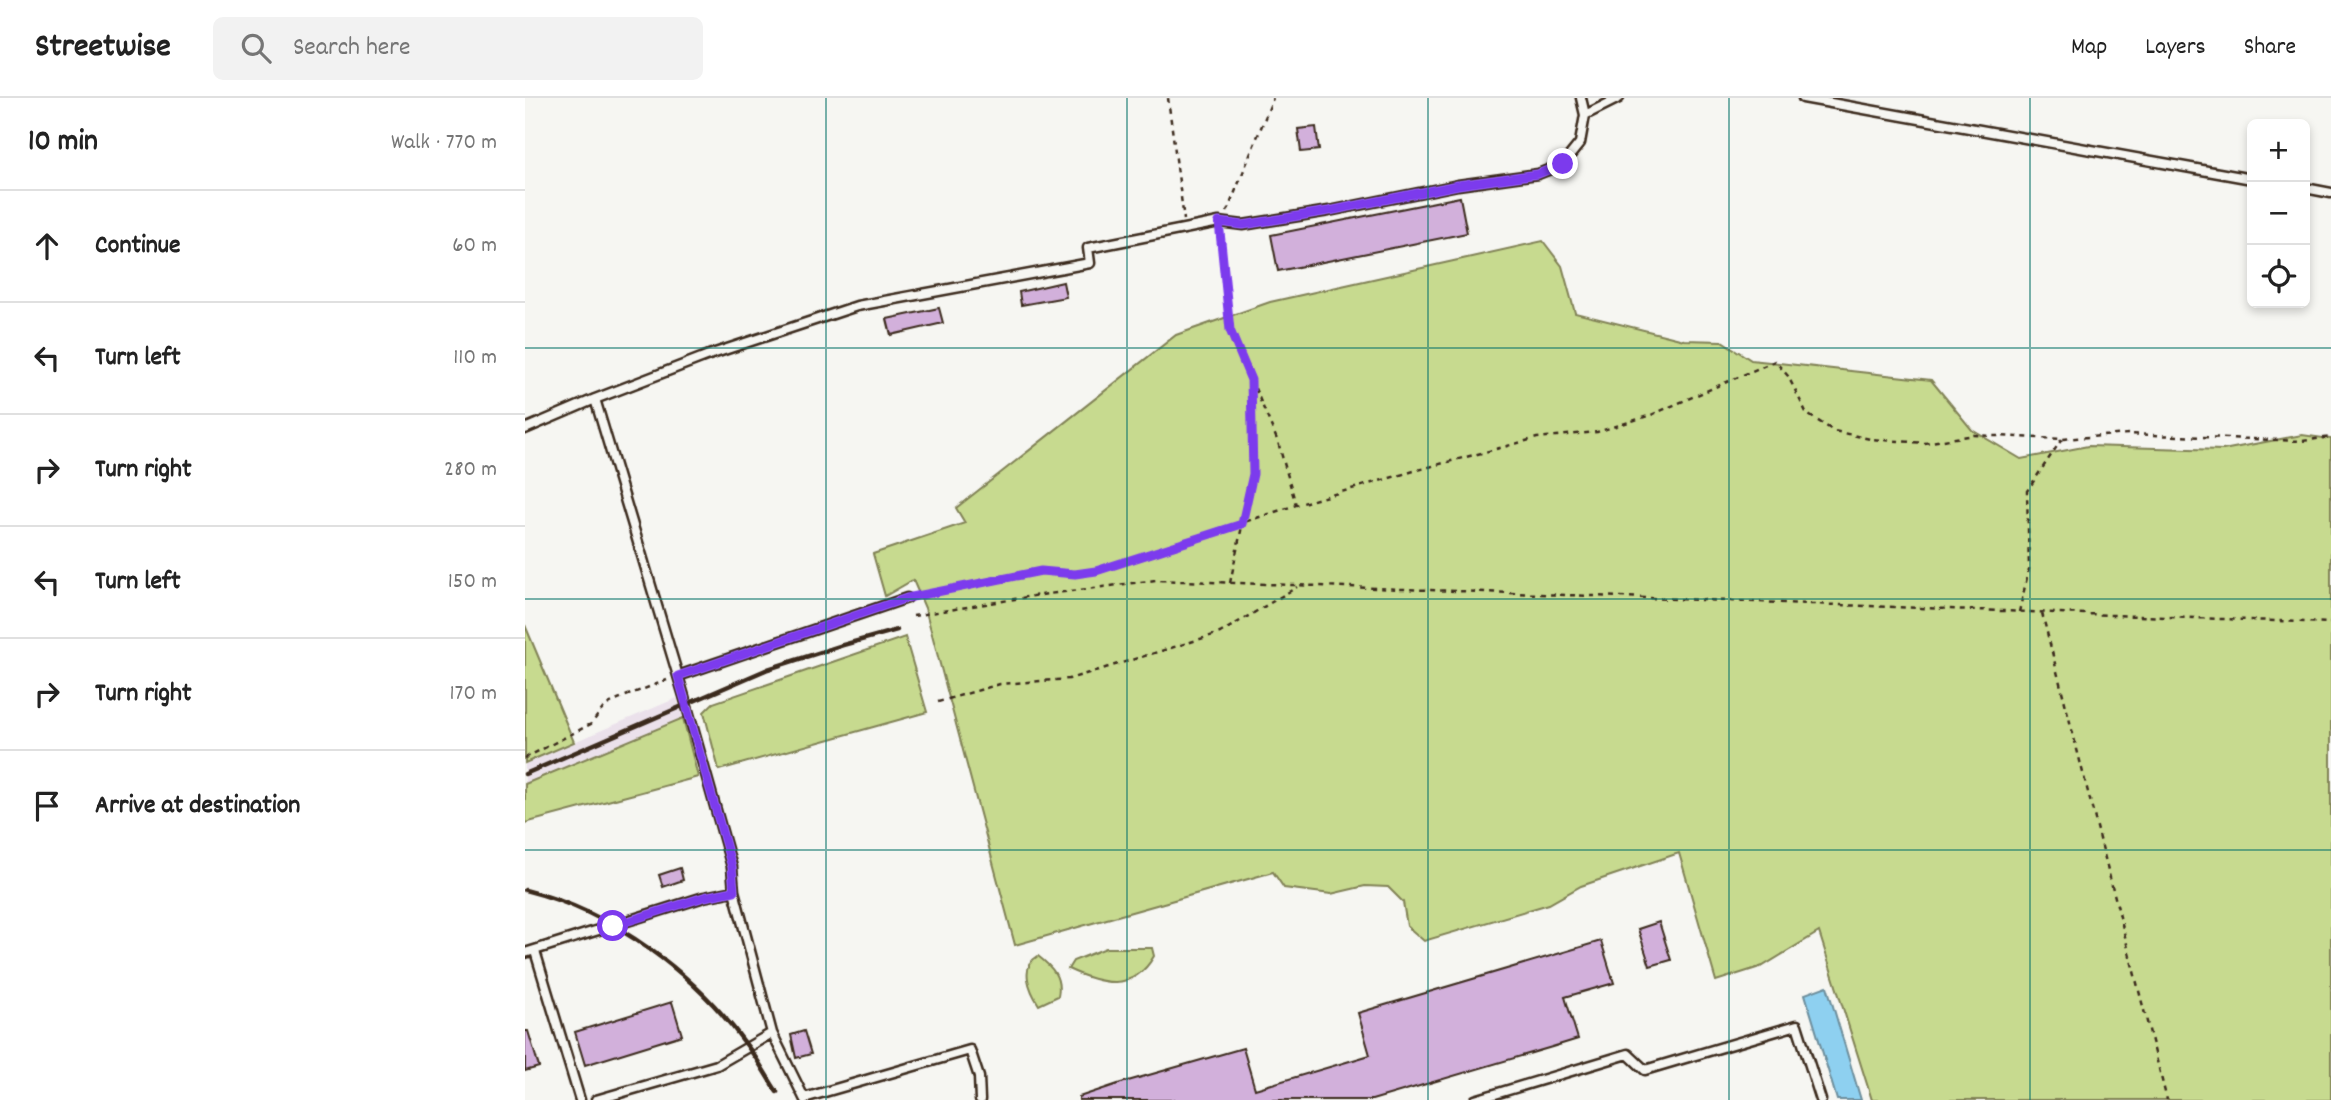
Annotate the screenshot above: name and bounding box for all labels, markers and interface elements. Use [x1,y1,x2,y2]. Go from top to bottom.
search box [213,17,703,80]
text: Streetwise [35,25,171,72]
icon: search [237,29,275,67]
text: Search here [293,30,410,67]
text: Map [2071,31,2107,65]
text: Layers [2145,31,2206,65]
text: Share [2244,31,2296,65]
map controls [2247,119,2310,308]
button: + [2247,119,2310,182]
text: 10 min [28,122,98,165]
text: Walk · 770 m [391,127,497,160]
route end [1547,148,1578,179]
button: − [2247,182,2310,245]
icon: ahead [28,227,66,265]
text: Continue [95,228,180,265]
text: 60 m [452,230,497,263]
button: locate [2247,245,2310,308]
icon: left [28,339,66,377]
text: Turn left [95,340,181,377]
text: 110 m [453,342,497,375]
icon: right [28,451,66,489]
text: Turn right [95,452,192,489]
text: 280 m [444,454,497,487]
icon: left [28,563,66,601]
text: Turn left [95,564,181,601]
text: 150 m [448,566,497,599]
icon: right [28,675,66,713]
text: Turn right [95,676,192,713]
text: 170 m [450,678,497,711]
icon: arrive [28,787,66,825]
text: Arrive at destination [95,788,300,825]
route start [597,910,628,941]

